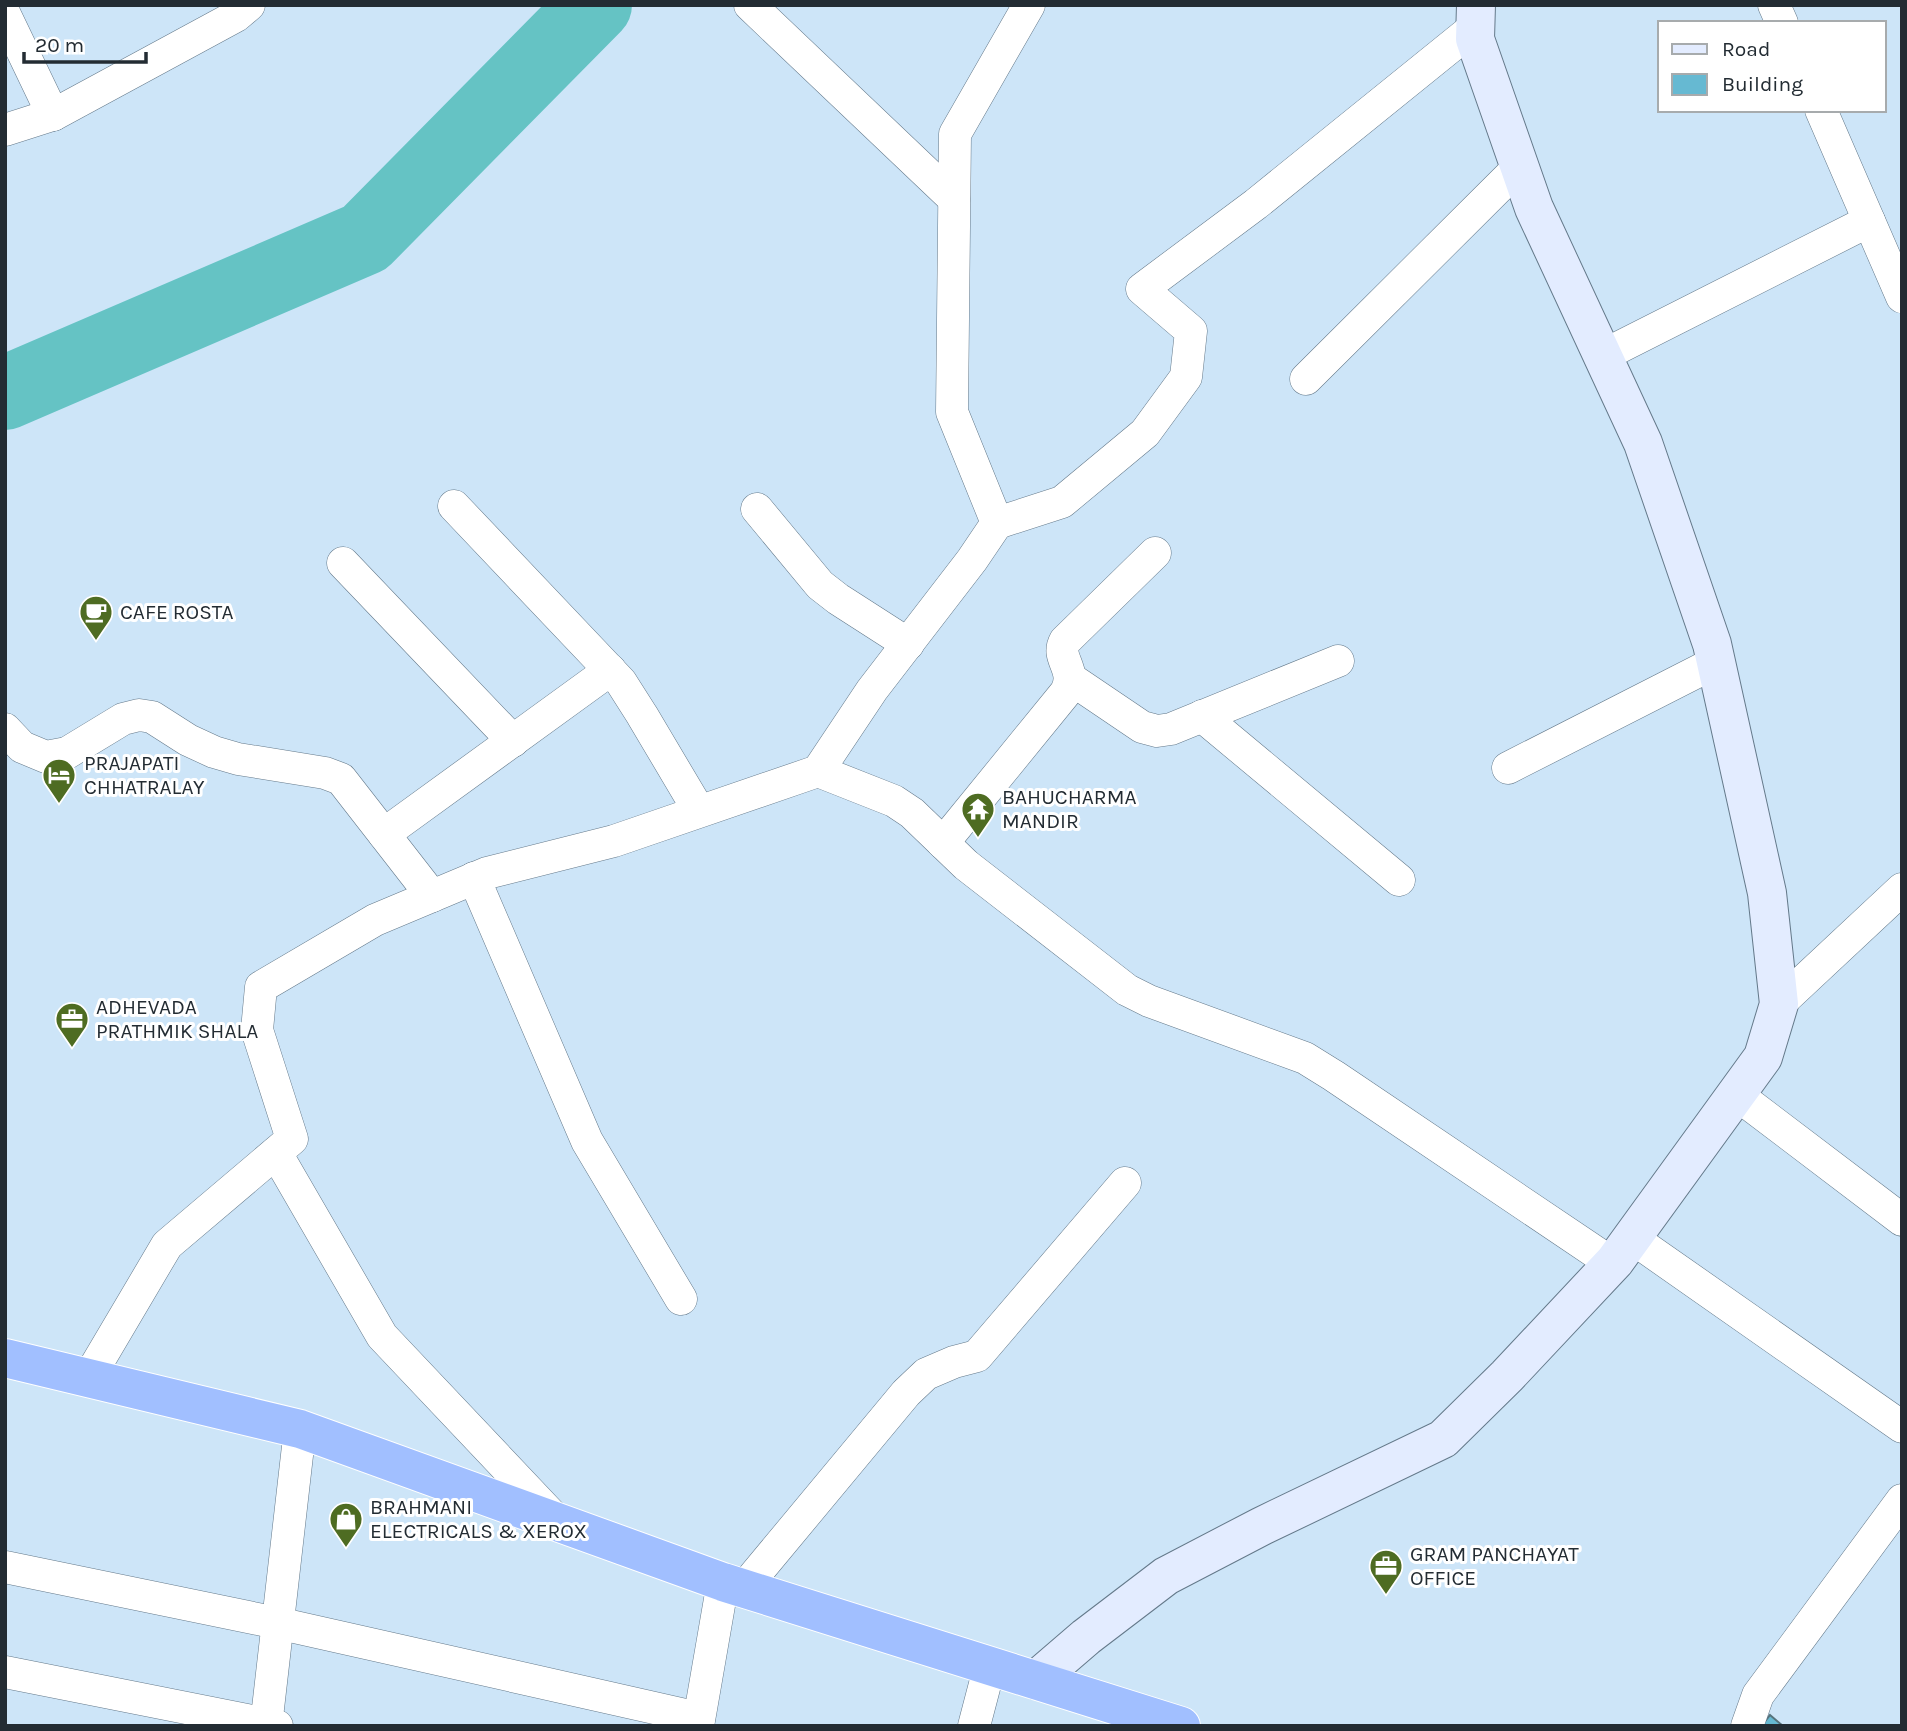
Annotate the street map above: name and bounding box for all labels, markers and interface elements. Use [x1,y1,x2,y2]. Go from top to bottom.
scale bar [24,21,147,65]
legend [1658,21,1886,112]
text: 20 m [35,33,84,57]
text: Road [1722,37,1770,61]
text: Building [1722,72,1803,96]
cafe icon: CAFE ROSTA [77,593,115,642]
place label: CAFE ROSTA [120,600,234,624]
place label: PRAJAPATI CHHATRALAY [84,751,205,799]
hotel icon: PRAJAPATI CHHATRALAY [40,756,78,805]
place label: BAHUCHARMA MANDIR [1002,785,1137,833]
temple icon: BAHUCHARMA MANDIR [959,790,997,839]
place label: ADHEVADA PRATHMIK SHALA [96,995,258,1043]
office icon: ADHEVADA PRATHMIK SHALA [53,1000,91,1049]
place label: BRAHMANI ELECTRICALS & XEROX [370,1495,587,1543]
shop icon: BRAHMANI ELECTRICALS & XEROX [327,1500,365,1549]
place label: GRAM PANCHAYAT OFFICE [1410,1542,1579,1590]
office icon: GRAM PANCHAYAT OFFICE [1367,1547,1405,1596]

